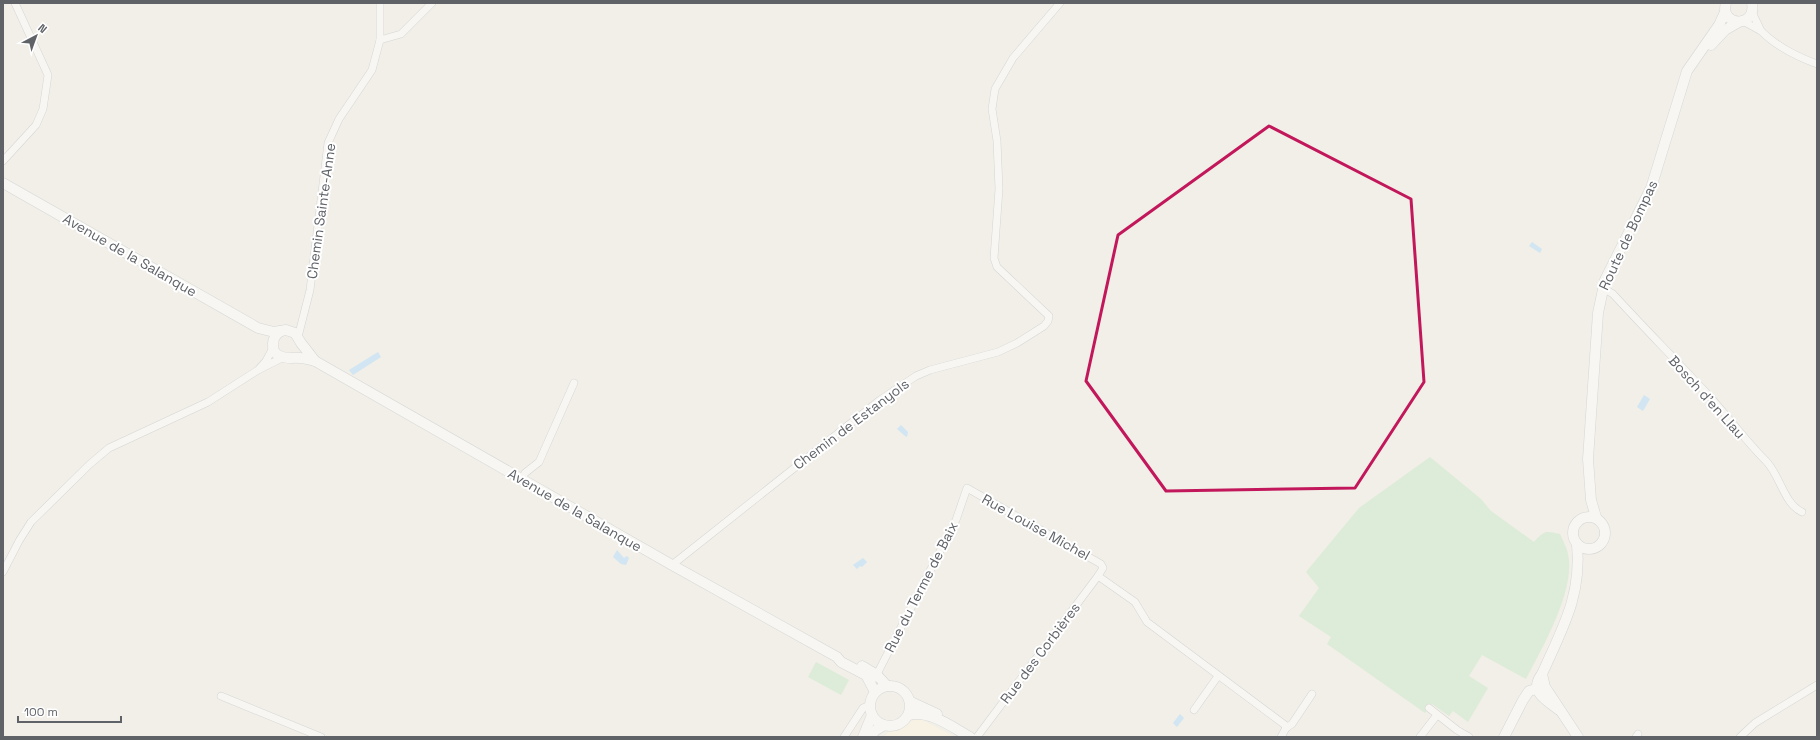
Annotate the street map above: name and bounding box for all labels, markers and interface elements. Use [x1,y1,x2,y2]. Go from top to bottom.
north arrow [16,16,56,56]
text: N [35,21,50,36]
street label: Chemin Sainte-Anne [303,142,339,280]
street label: Route de Bompas [1595,177,1661,293]
street label: Avenue de la Salanque [60,209,200,301]
street label: Bosch d'en Llau [1665,352,1749,442]
street label: Chemin de Estanyols [789,375,913,473]
street label: Avenue de la Salanque [505,464,645,556]
street label: Rue Louise Michel [979,490,1093,564]
street label: Rue du Terme de Baix [880,519,962,655]
street label: Rue des Corbières [996,599,1084,707]
scale bar [18,698,121,724]
text: 100 m [24,704,58,720]

